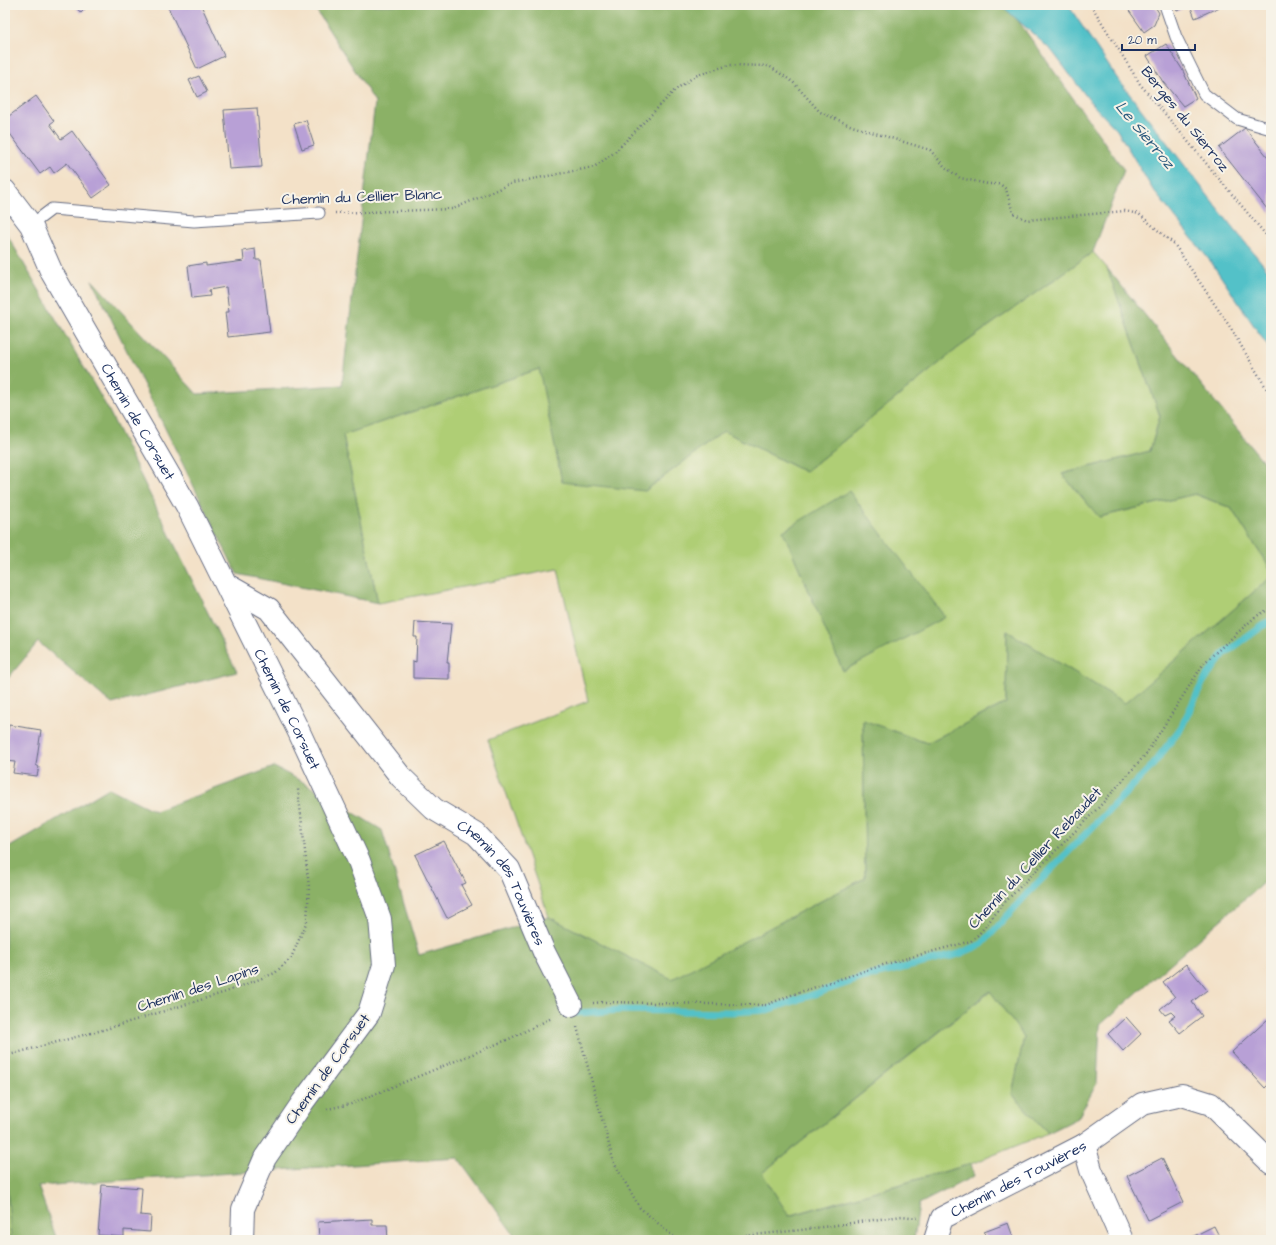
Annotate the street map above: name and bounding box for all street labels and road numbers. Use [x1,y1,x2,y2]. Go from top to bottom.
street label: Berges du Sierroz [1135,62,1234,177]
street label: Chemin du Cellier Blanc [281,184,443,210]
street label: Chemin de Corsuet [96,359,180,484]
street label: Chemin de Corsuet [249,645,326,773]
street label: Chemin du Cellier Rebaudet [963,782,1107,934]
street label: Chemin des Touvières [453,815,551,949]
street label: Chemin des Lapins [135,958,262,1018]
street label: Chemin de Corsuet [281,1009,375,1129]
street label: Chemin des Touvières [947,1135,1091,1222]

